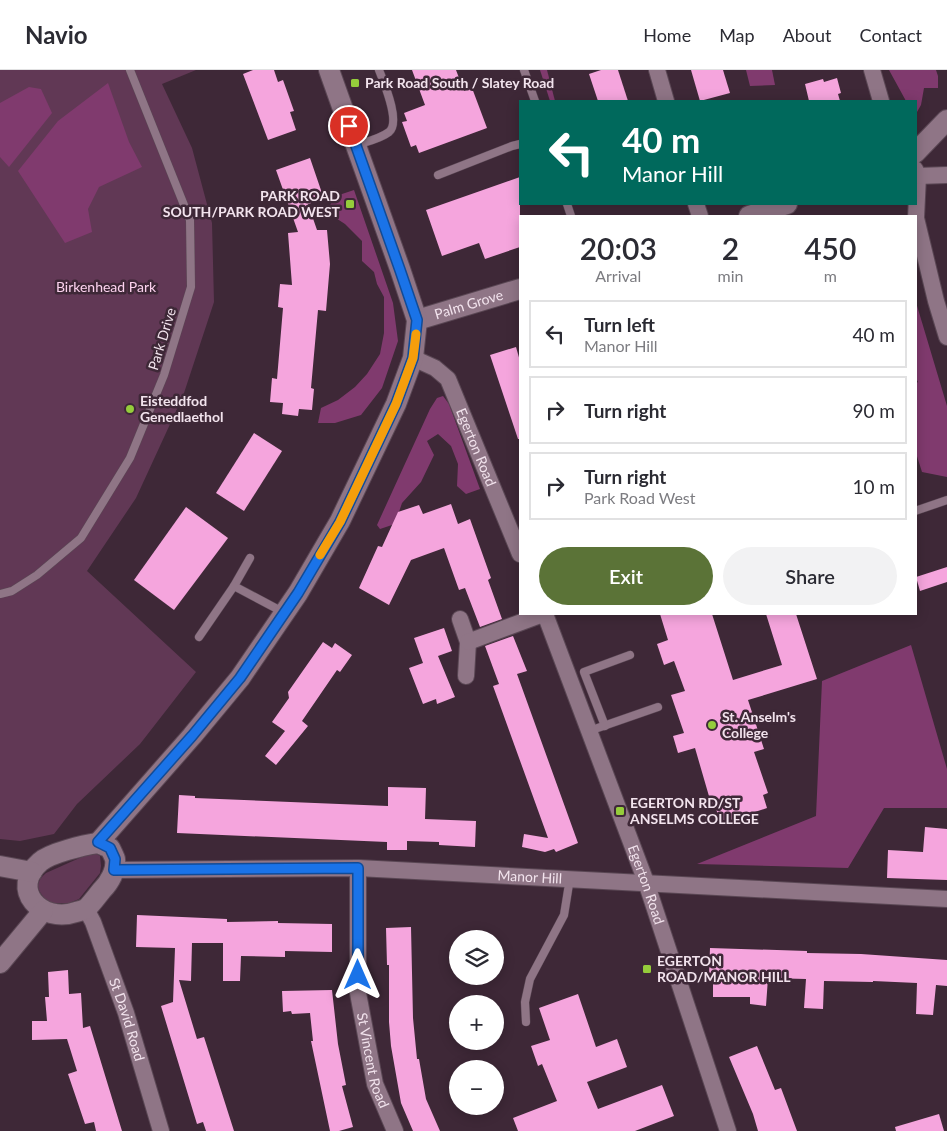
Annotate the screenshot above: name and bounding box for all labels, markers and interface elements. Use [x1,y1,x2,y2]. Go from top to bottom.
text: Navio [25,20,88,49]
text: Home [643,24,691,46]
text: Map [719,24,755,46]
text: About [783,24,832,46]
text: Contact [860,24,922,46]
place label: Park Road South / Slatey Road [365,74,554,91]
marker: Park Road South / Slatey Road [349,77,361,89]
pin [328,105,370,147]
icon: arrive [335,112,363,140]
text: 40 m [622,118,700,160]
icon: left [539,120,604,185]
text: Manor Hill [622,160,723,187]
place label: PARK ROAD SOUTH/PARK ROAD WEST [163,187,341,220]
marker: PARK ROAD SOUTH/PARK ROAD WEST [344,198,356,210]
text: 20:03 [580,230,657,266]
text: 2 [722,230,739,266]
text: 450 [804,230,856,266]
text: Arrival [595,266,641,285]
text: min [718,266,743,285]
text: m [824,266,837,285]
park label: Birkenhead Park [56,278,157,295]
street label: Palm Grove [432,286,505,322]
street label: Park Drive [144,306,179,372]
text: Turn left [584,313,655,336]
icon: left [541,320,569,348]
text: 40 m [852,323,895,346]
text: Manor Hill [584,336,658,355]
place label: Eisteddfod Genedlaethol [140,392,224,425]
icon: right [541,396,569,424]
text: Turn right [584,399,666,422]
text: 90 m [852,399,895,422]
marker: Eisteddfod Genedlaethol [124,403,136,415]
street label: Egerton Road [453,405,500,489]
text: Turn right [584,465,666,488]
icon: right [541,472,569,500]
text: 10 m [852,475,895,498]
text: Park Road West [584,488,696,507]
button: Exit [539,547,713,605]
button: Share [723,547,897,605]
place label: St. Anselm's College [722,708,796,741]
marker: St. Anselm's College [706,719,718,731]
place label: EGERTON RD/ST ANSELMS COLLEGE [629,794,759,827]
marker: EGERTON RD/ST ANSELMS COLLEGE [614,805,626,817]
street label: Egerton Road [625,842,668,926]
street label: Manor Hill [497,866,562,887]
map controls [449,930,504,1115]
button: layers [449,930,504,985]
position arrow [331,948,383,1000]
place label: EGERTON ROAD/MANOR HILL [657,952,791,985]
marker: EGERTON ROAD/MANOR HILL [641,963,653,975]
street label: St David Road [106,975,149,1063]
button: + [449,995,504,1050]
street label: St Vincent Road [354,1011,393,1110]
button: − [449,1060,504,1115]

